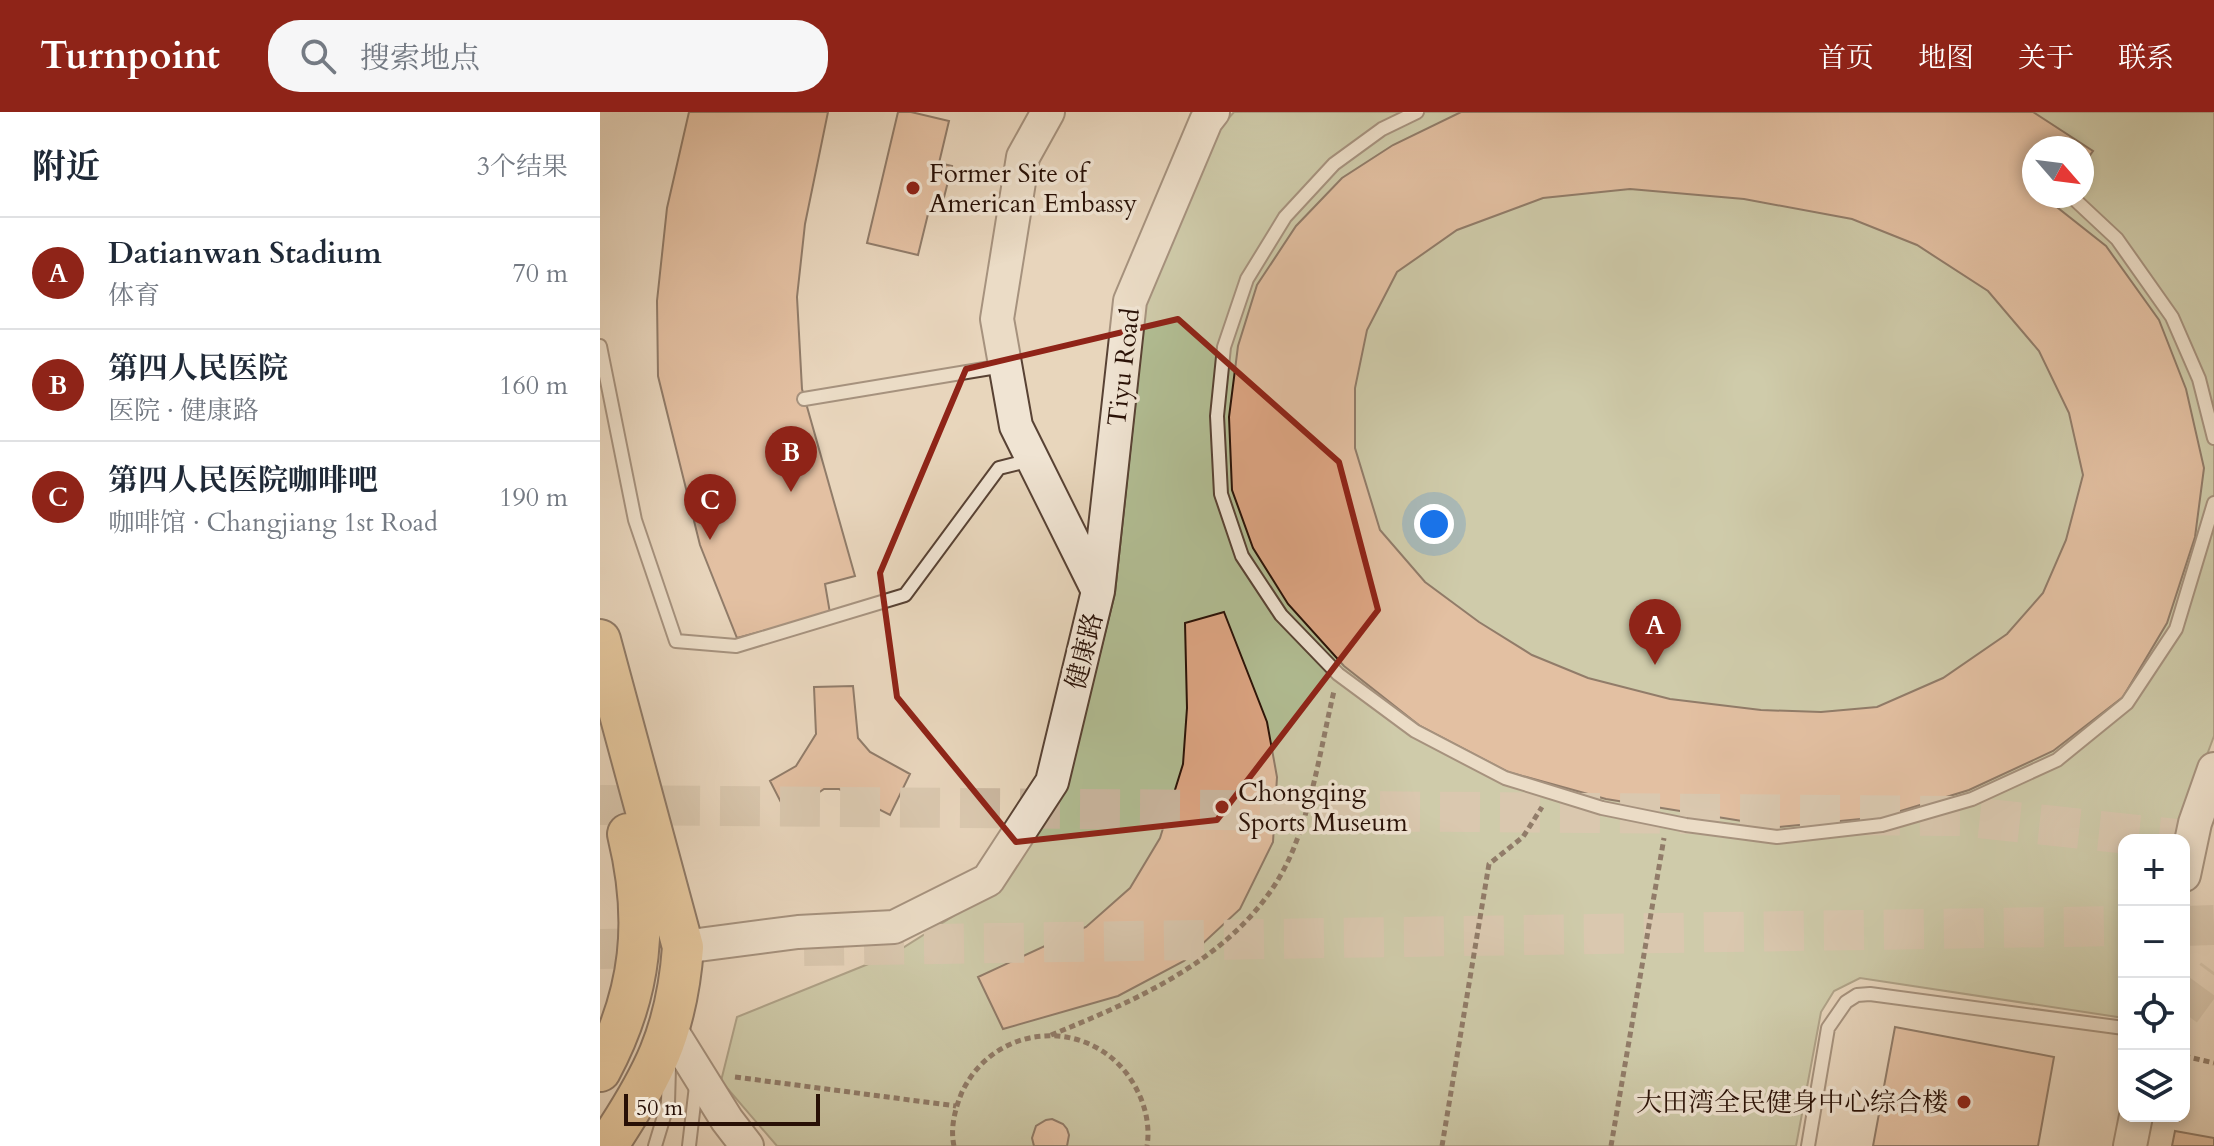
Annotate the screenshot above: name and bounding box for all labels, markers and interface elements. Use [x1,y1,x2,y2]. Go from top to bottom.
search box [268,20,828,92]
text: Turnpoint [40,30,220,82]
icon: search [296,34,340,78]
text: 搜索地点 [360,38,480,79]
text: 首页 [1818,39,1874,77]
text: 地图 [1918,39,1974,77]
text: 关于 [2018,39,2074,77]
text: 联系 [2118,39,2174,77]
north arrow [2022,136,2094,208]
text: 附近 [32,144,100,190]
text: 3个结果 [477,149,568,184]
place label: Former Site of American Embassy [929,156,1138,221]
marker: Former Site of American Embassy [904,179,922,197]
text: Datianwan Stadium [108,233,382,274]
text: A [48,256,68,291]
text: 70 m [512,256,568,291]
text: 体育 [108,278,160,313]
street label: Tiyu Road [1099,306,1148,428]
text: 第四人民医院 [108,348,288,389]
text: B [49,368,67,403]
text: 160 m [499,368,568,403]
text: 医院 · 健康路 [108,393,259,428]
pin: B [765,426,817,492]
text: 第四人民医院咖啡吧 [108,460,378,501]
pin: C [684,474,736,540]
text: C [48,480,68,515]
text: 190 m [499,480,568,515]
your location [1414,504,1454,544]
text: 咖啡馆 · Changjiang 1st Road [108,505,438,540]
pin: A [1629,599,1681,665]
street label: 健康路 [1058,609,1111,693]
place label: Chongqing Sports Museum [1238,775,1408,840]
marker: Chongqing Sports Museum [1213,798,1231,816]
map controls [2118,834,2190,1122]
button: + [2118,834,2190,906]
button: − [2118,906,2190,978]
button: locate [2118,978,2190,1050]
button: layers [2118,1050,2190,1122]
place label: 大田湾全民健身中心综合楼 [1636,1085,1948,1120]
scale bar [624,1090,820,1126]
text: 50 m [636,1093,683,1123]
marker: 大田湾全民健身中心综合楼 [1955,1093,1973,1111]

